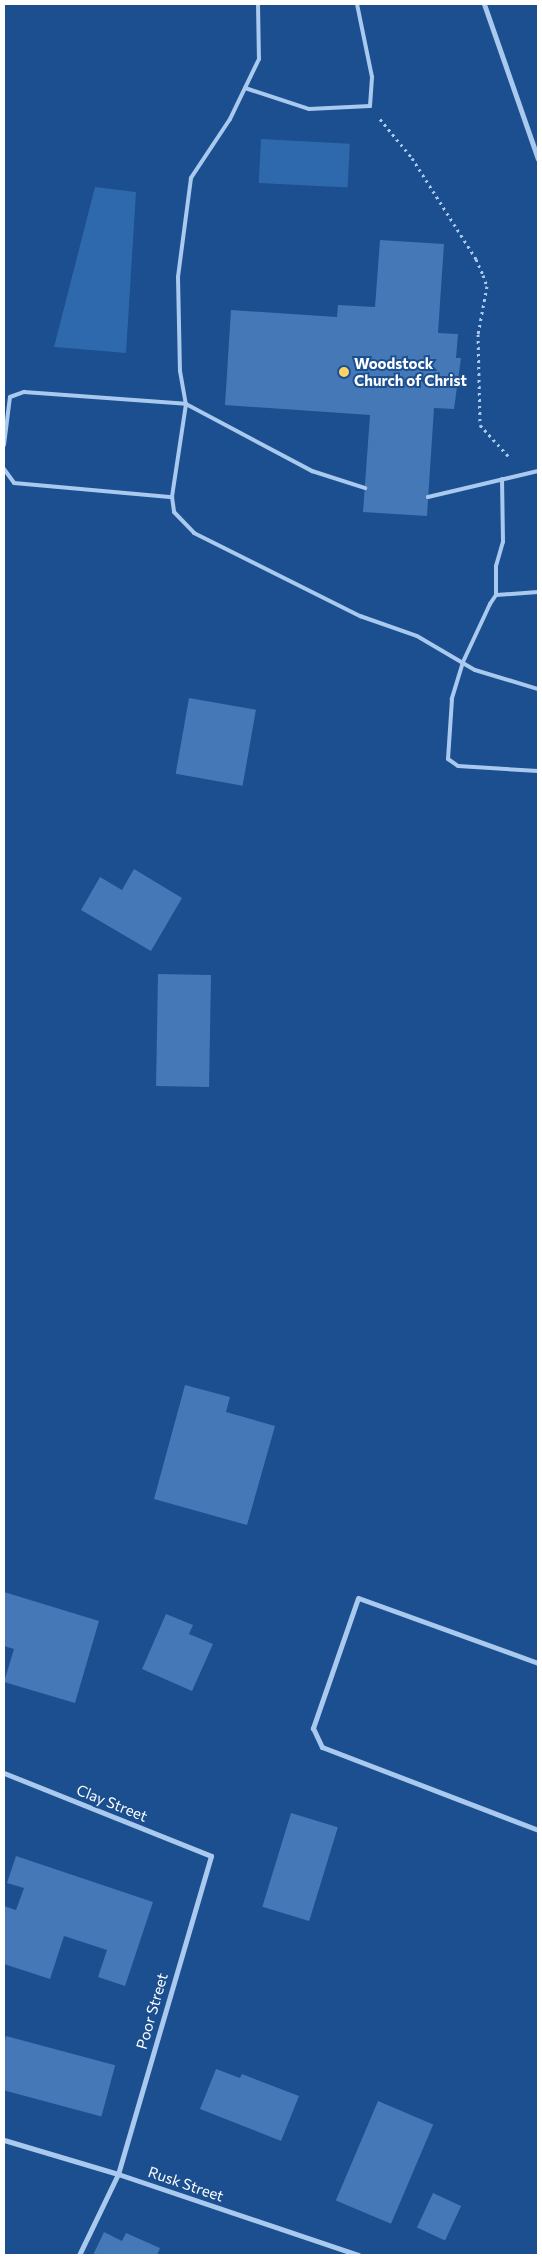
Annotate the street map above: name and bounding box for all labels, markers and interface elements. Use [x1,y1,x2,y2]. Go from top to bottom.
place label: Woodstock Church of Christ [354,354,467,389]
marker: Woodstock Church of Christ [338,366,350,378]
street label: Clay Street [74,1781,150,1825]
street label: Poor Street [133,1971,171,2051]
street label: Rusk Street [146,2163,226,2205]

